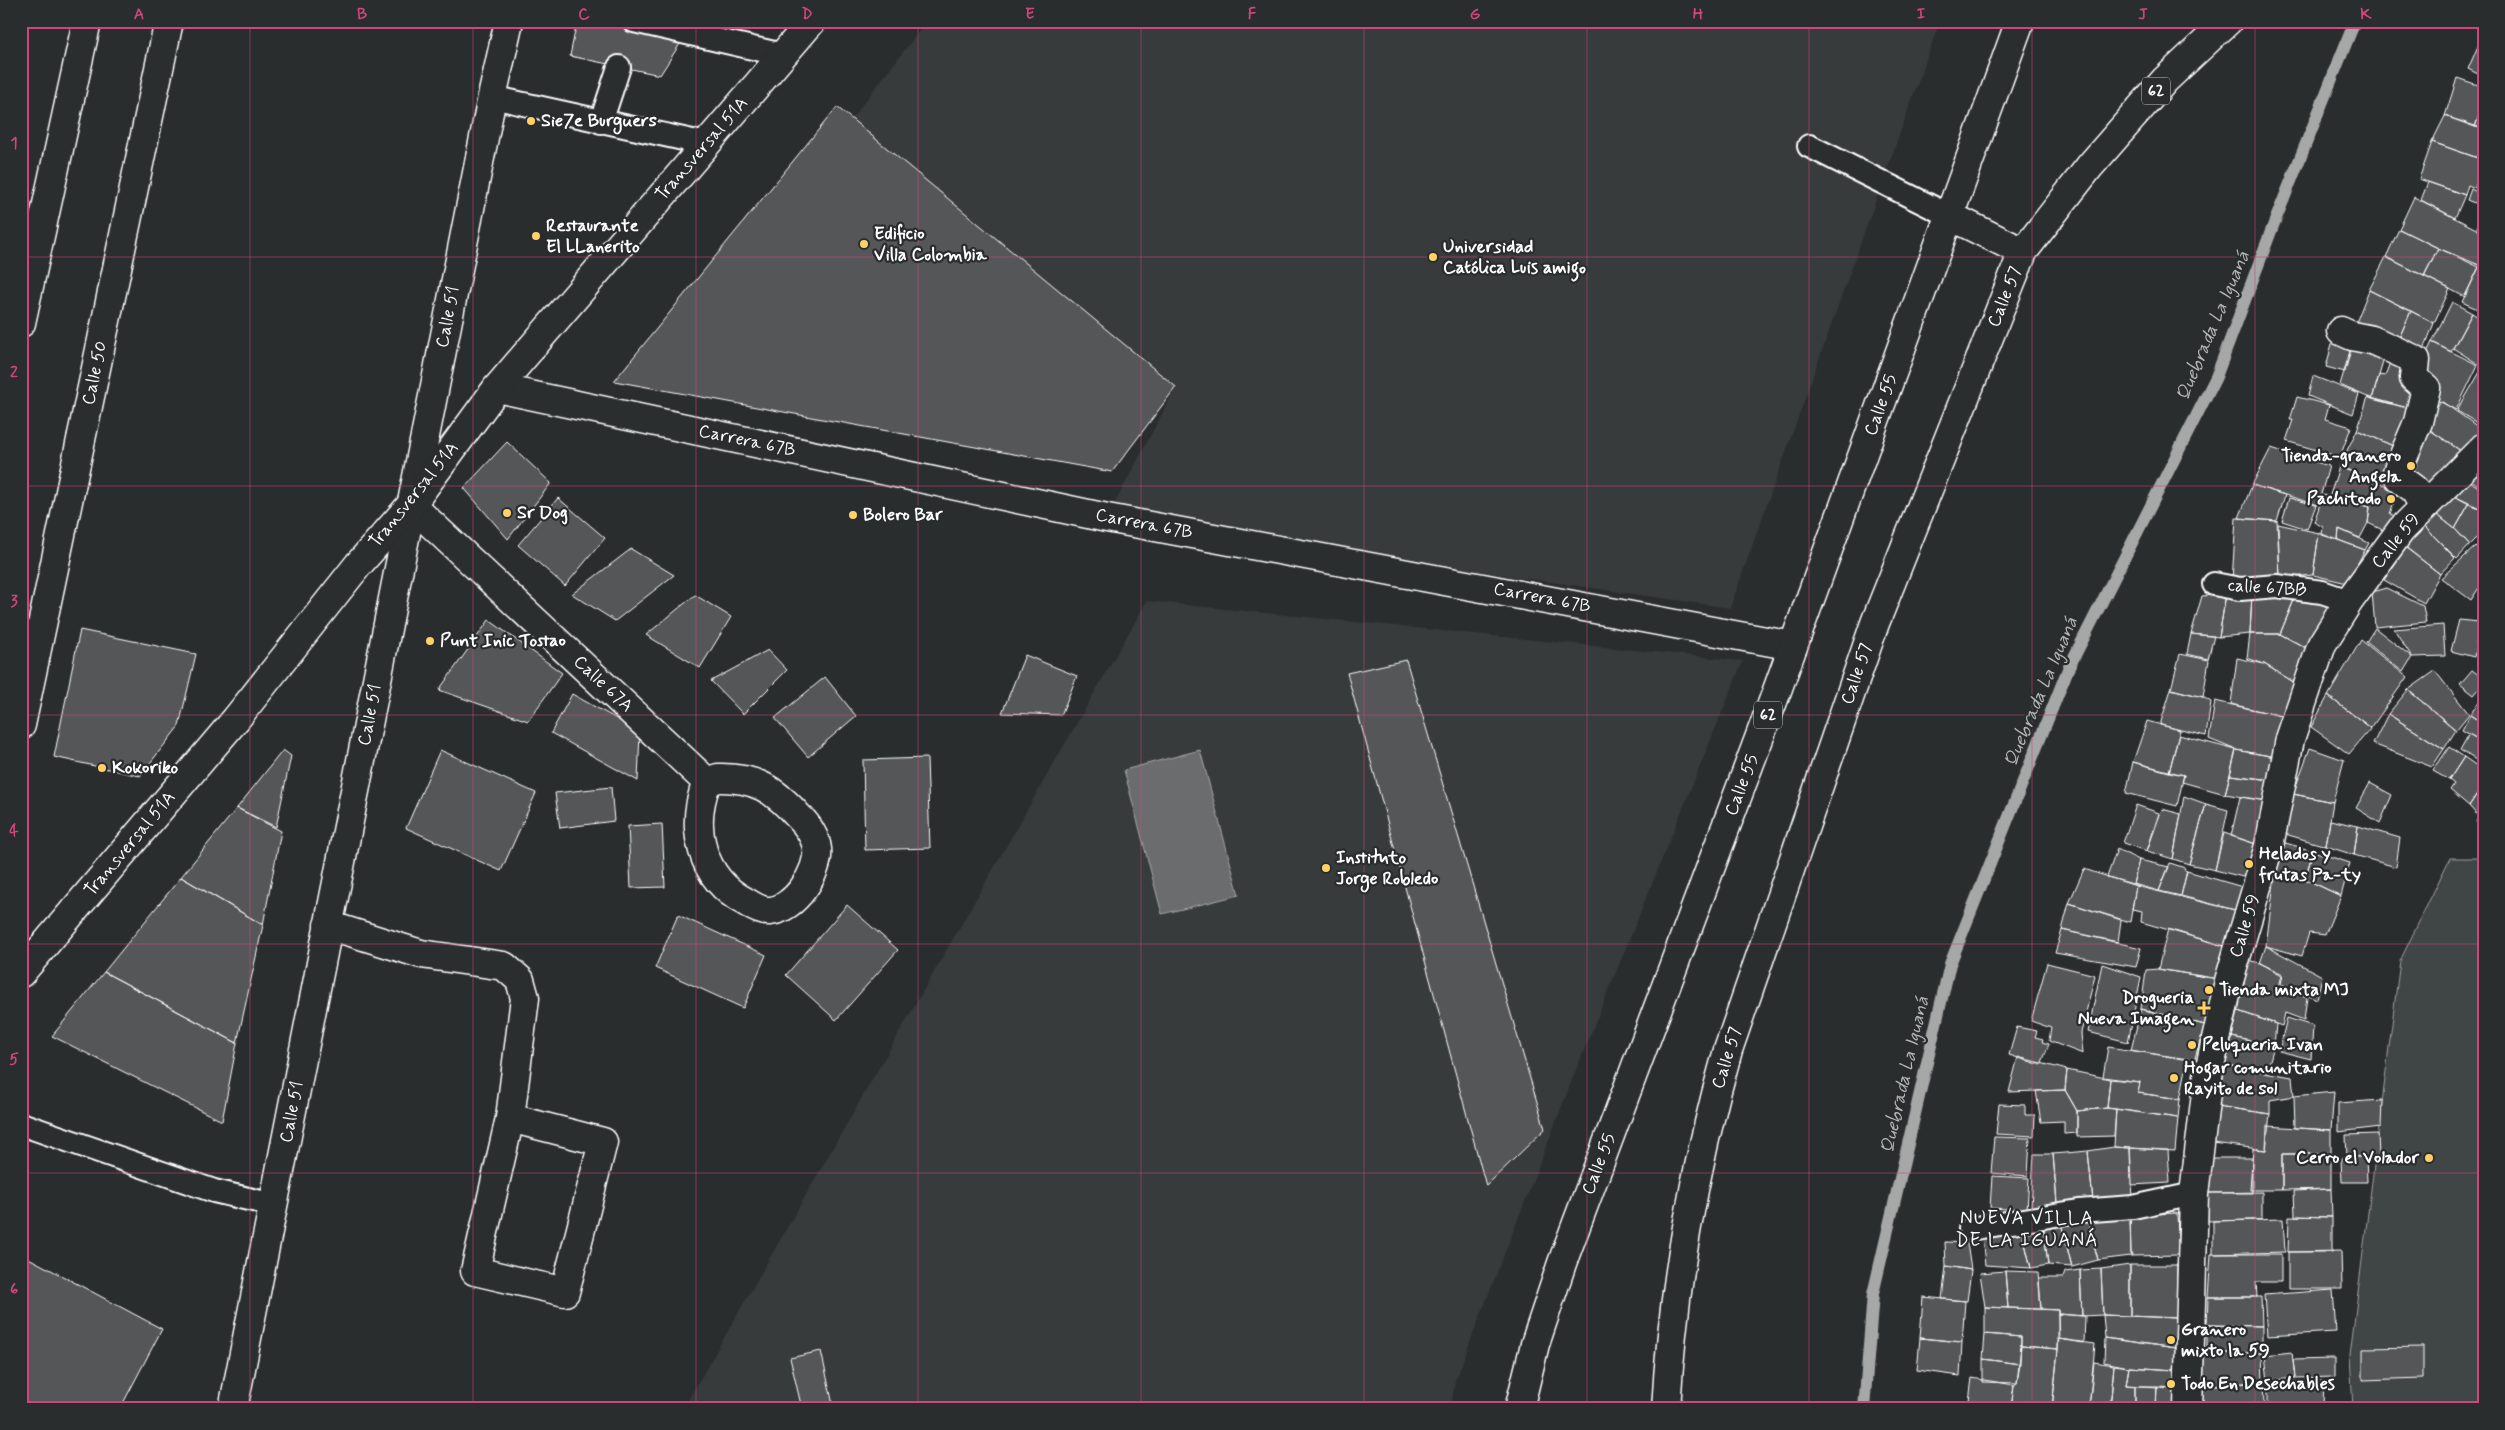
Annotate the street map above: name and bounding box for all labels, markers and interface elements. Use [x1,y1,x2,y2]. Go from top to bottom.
text: A [134,4,144,25]
text: B [357,4,367,25]
text: C [578,4,590,25]
text: D [801,4,813,25]
text: E [1025,4,1035,25]
text: F [1248,4,1257,25]
text: G [1470,4,1481,25]
text: H [1693,4,1704,25]
text: I [1917,4,1926,25]
text: J [2138,4,2148,25]
text: K [2360,4,2372,25]
road number: 62 [2142,78,2170,104]
street label: Transversal 51A [650,92,754,206]
place label: Sie7e Burguers [541,109,657,135]
marker: Sie7e Burguers [525,115,537,127]
text: 1 [10,133,18,154]
place label: Restaurante El LLanerito [546,214,640,259]
place label: Edificio Villa Colombia [874,222,988,267]
marker: Restaurante El LLanerito [530,230,542,242]
place label: Universidad Católica Luis amigo [1443,235,1586,282]
marker: Edificio Villa Colombia [858,238,870,250]
water label: Quebrada La Iguaná [2170,247,2256,405]
marker: Universidad Católica Luis amigo [1427,251,1439,263]
street label: Calle 57 [1982,263,2028,331]
street label: Calle 51 [430,284,466,350]
street label: Calle 50 [77,339,113,407]
text: 2 [10,362,18,383]
street label: Calle 55 [1859,371,1903,439]
street label: Carrera 67B [696,419,798,463]
street label: Transversal 51A [364,437,464,553]
place label: Tienda-granero Angela [2281,444,2402,491]
marker: Tienda-granero Angela [2405,460,2417,472]
place label: Pachitodo [2307,487,2381,511]
marker: Pachitodo [2385,493,2397,505]
place label: Sr Dog [517,501,568,525]
place label: Bolero Bar [863,503,943,527]
street label: Carrera 67B [1093,503,1195,545]
marker: Sr Dog [501,507,513,519]
street label: Calle 59 [2366,508,2426,574]
marker: Bolero Bar [847,509,859,521]
street label: calle 67BB [2227,573,2307,603]
street label: Carrera 67B [1491,577,1593,619]
text: 3 [10,591,18,612]
water label: Quebrada La Iguaná [1998,613,2084,771]
place label: Punt Inic Tostao [440,629,566,653]
marker: Punt Inic Tostao [424,635,436,647]
street label: Calle 57 [1835,640,1879,708]
street label: Calle 67A [568,650,638,718]
street label: Calle 51 [352,682,388,748]
road number: 62 [1754,702,1782,728]
street label: Calle 55 [1719,751,1765,819]
place label: Kokoriko [112,756,179,780]
marker: Kokoriko [96,762,108,774]
street label: Transversal 51A [79,786,181,902]
text: 4 [9,820,19,841]
place label: Helados y frutas Pa-ty [2258,842,2361,887]
place label: Instituto Jorge Robledo [1336,846,1438,893]
marker: Helados y frutas Pa-ty [2243,858,2255,870]
marker: Instituto Jorge Robledo [1320,862,1332,874]
street label: Calle 59 [2224,891,2266,961]
place label: Tienda mixta MJ [2219,978,2349,1002]
marker: Tienda mixta MJ [2203,984,2215,996]
place label: Drogueria Nueva Imagen [2078,986,2195,1033]
water label: Quebrada La Iguaná [1875,994,1935,1156]
marker: Drogueria Nueva Imagen [2198,1002,2210,1014]
street label: Calle 57 [1706,1024,1748,1092]
place label: Peluqueria Ivan [2202,1033,2323,1057]
marker: Peluqueria Ivan [2186,1039,2198,1051]
text: 5 [9,1049,19,1070]
place label: Hogar comunitario Rayito de sol [2184,1056,2332,1101]
marker: Hogar comunitario Rayito de sol [2168,1072,2180,1084]
street label: Calle 51 [274,1079,310,1145]
street label: Calle 55 [1576,1130,1622,1198]
place label: Cerro el Volador [2296,1146,2420,1170]
marker: Cerro el Volador [2423,1152,2435,1164]
district label: NUEVA VILLA DE LA IGUANÁ [1956,1206,2099,1253]
text: 6 [10,1279,18,1300]
place label: Granero mixto la 59 [2181,1318,2270,1363]
marker: Granero mixto la 59 [2165,1334,2177,1346]
place label: Todo En Desechables [2181,1372,2335,1396]
marker: Todo En Desechables [2165,1378,2177,1390]

